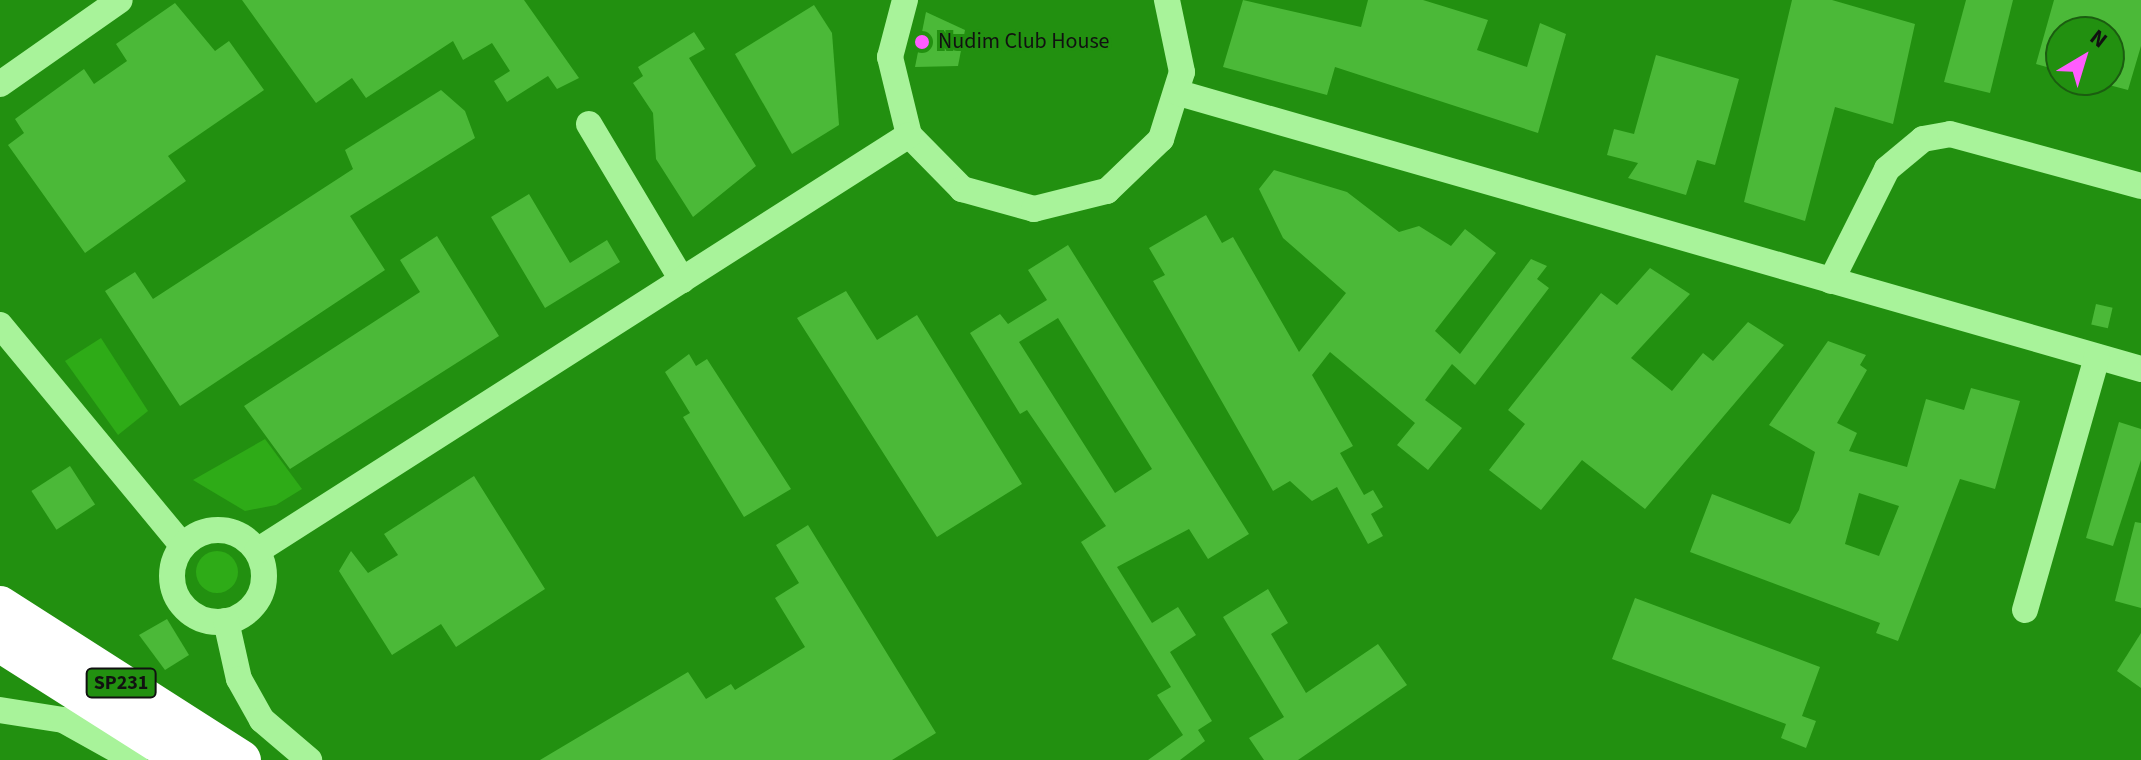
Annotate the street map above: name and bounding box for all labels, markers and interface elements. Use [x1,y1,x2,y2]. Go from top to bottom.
north arrow [2045,16,2125,96]
text: N [2083,22,2114,56]
place label: Nudim Club House [938,29,1110,55]
marker: Nudim Club House [913,33,931,51]
road number: SP231 [85,667,157,699]

